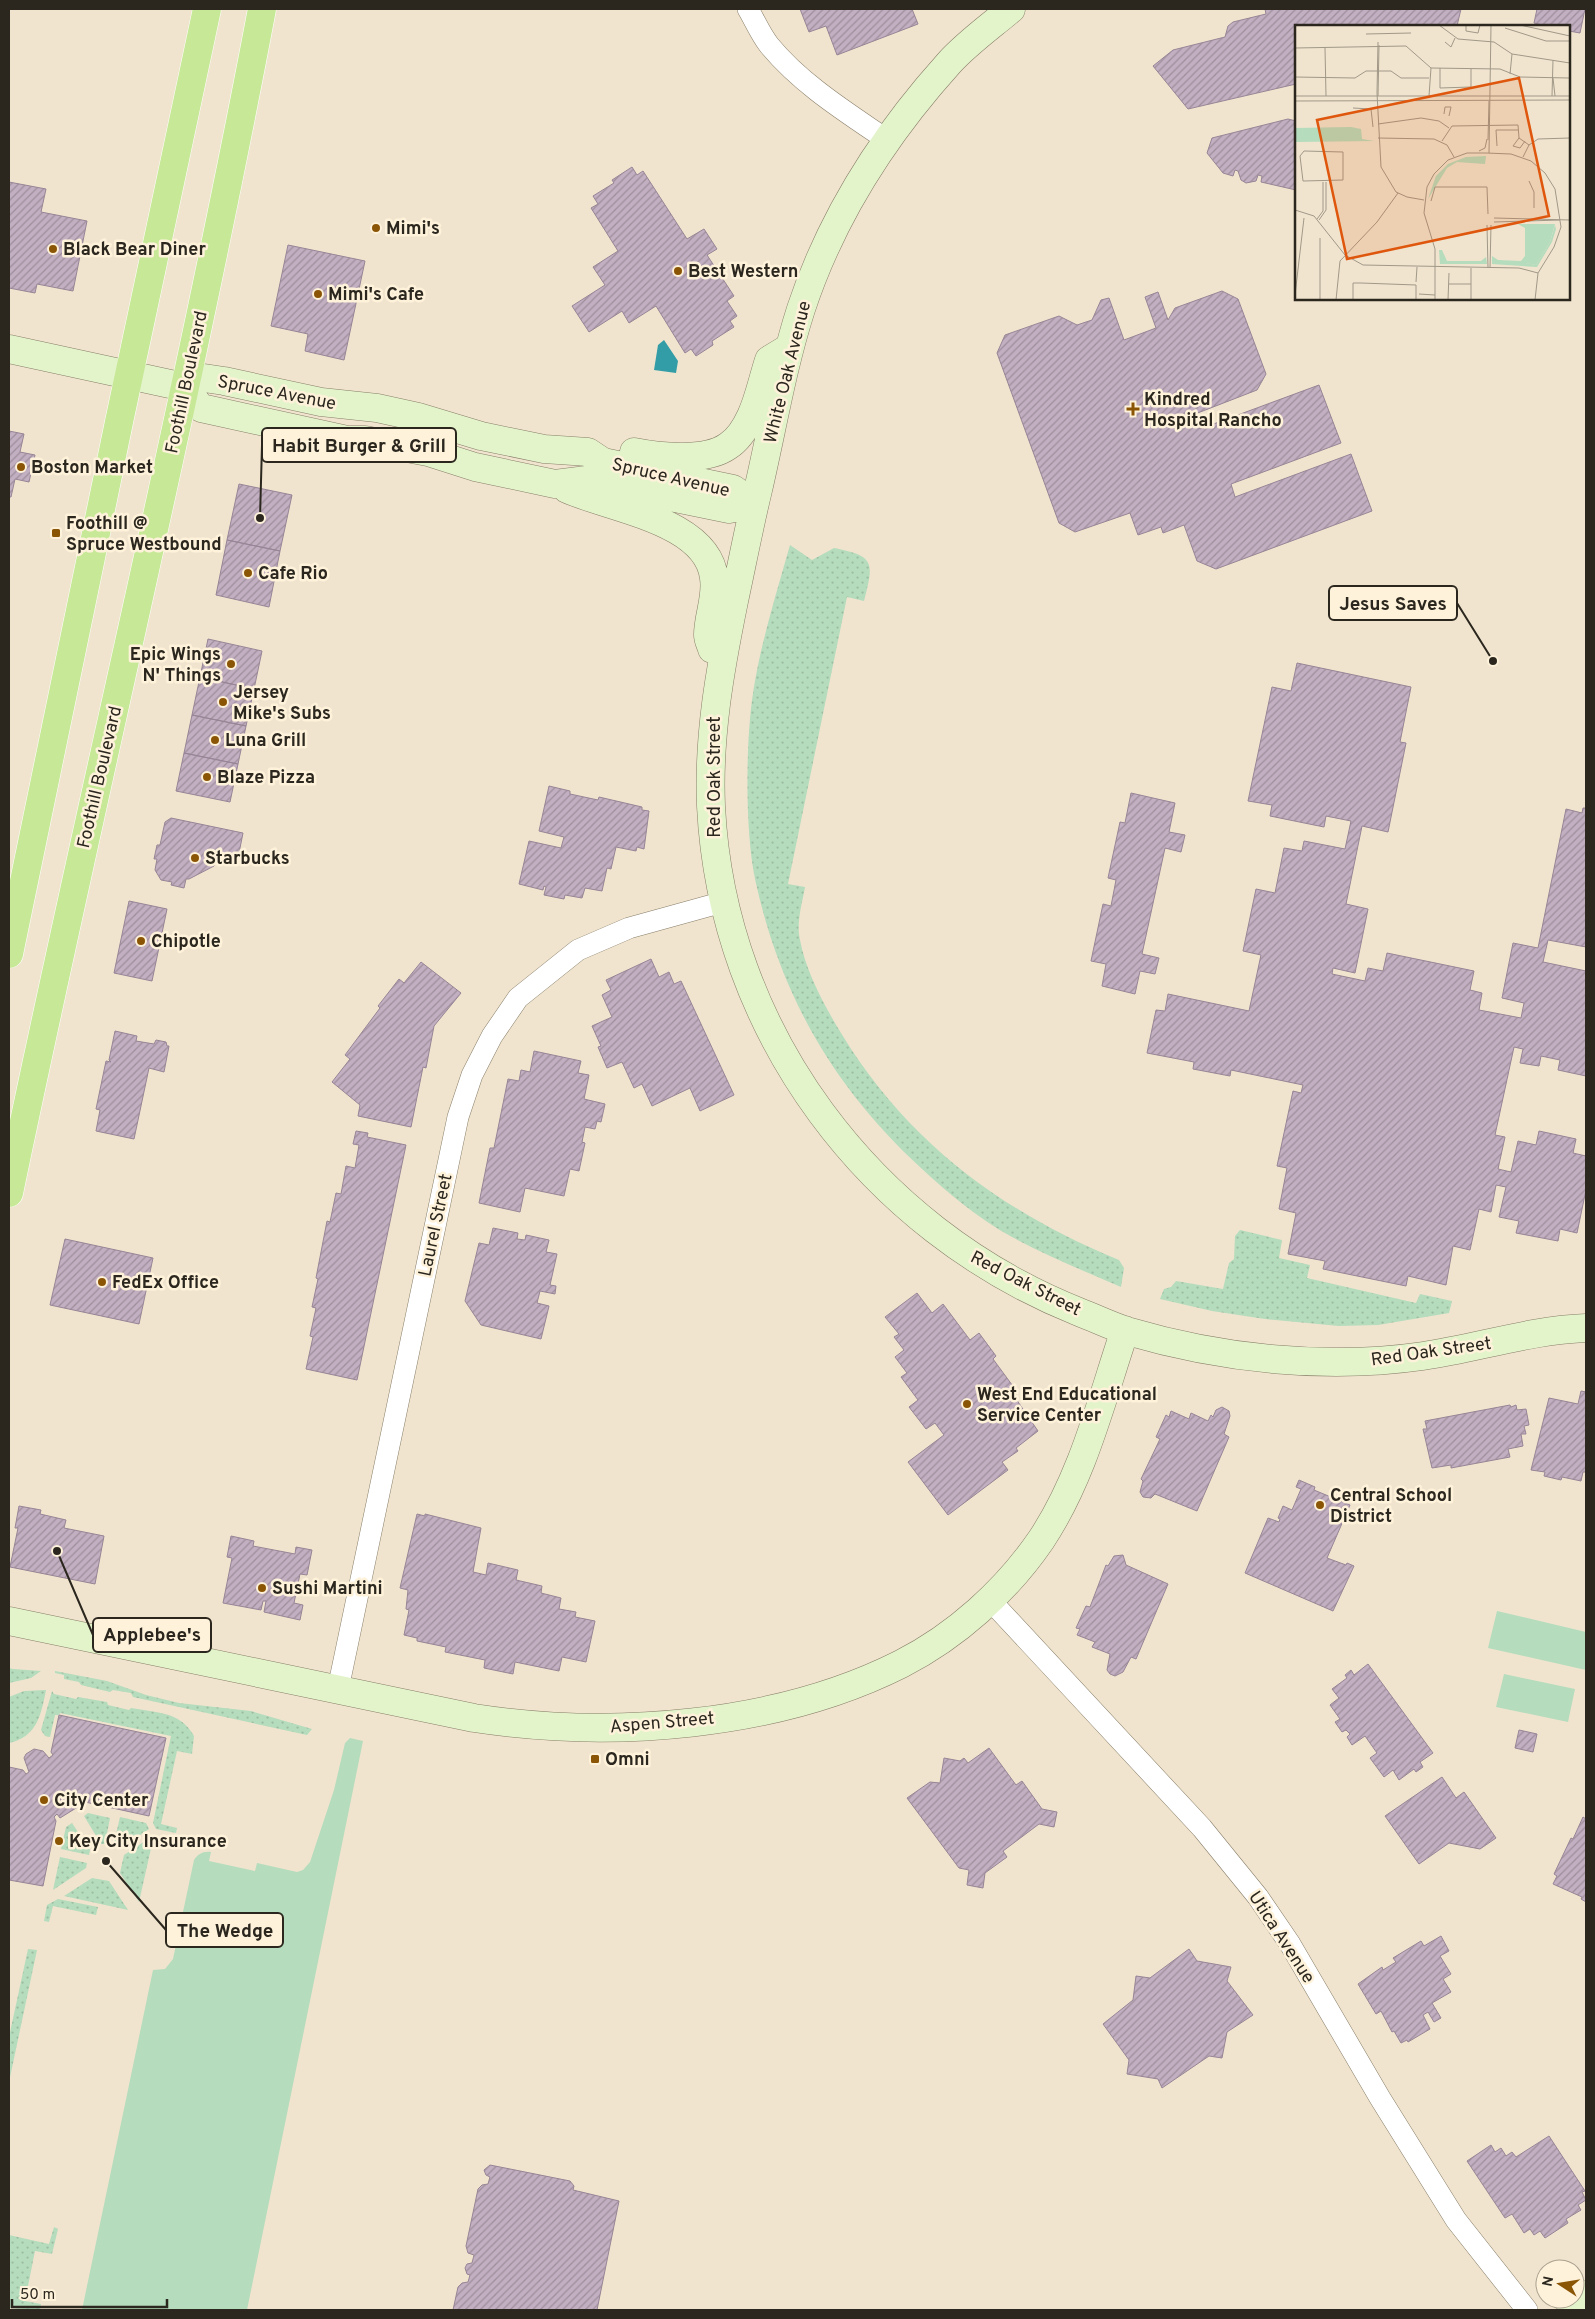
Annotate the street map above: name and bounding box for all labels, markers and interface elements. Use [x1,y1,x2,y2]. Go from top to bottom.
inset map [1295,25,1570,300]
place label: Mimi's [386,218,440,241]
marker: Mimi's [370,222,382,234]
place label: Black Bear Diner [63,239,206,262]
marker: Black Bear Diner [47,243,59,255]
place label: Best Western [688,261,799,284]
marker: Best Western [672,265,684,277]
place label: Mimi's Cafe [328,284,424,307]
marker: Mimi's Cafe [312,288,324,300]
street label: White Oak Avenue [760,299,817,446]
street label: Foothill Boulevard [161,309,214,456]
street label: Spruce Avenue [215,371,338,416]
place label: Kindred Hospital Rancho [1144,389,1282,433]
marker: Kindred Hospital Rancho [1126,402,1140,416]
callout: Habit Burger & Grill [262,428,456,462]
text: Habit Burger & Grill [272,435,446,459]
street label: Spruce Avenue [609,454,732,503]
place label: Boston Market [31,457,153,480]
marker: Boston Market [15,461,27,473]
place label: Foothill @ Spruce Westbound [66,513,222,557]
marker: Foothill @ Spruce Westbound [50,527,62,539]
place label: Cafe Rio [258,563,328,586]
marker: Cafe Rio [242,567,254,579]
callout: Jesus Saves [1329,586,1457,620]
text: Jesus Saves [1339,593,1447,617]
place label: Epic Wings N' Things [130,644,221,688]
marker: Epic Wings N' Things [225,658,237,670]
place label: Jersey Mike's Subs [233,682,331,726]
marker: Jersey Mike's Subs [217,696,229,708]
street label: Foothill Boulevard [73,704,128,851]
street label: Red Oak Street [704,716,727,838]
place label: Luna Grill [225,730,306,753]
marker: Luna Grill [209,734,221,746]
place label: Blaze Pizza [217,767,315,790]
marker: Blaze Pizza [201,771,213,783]
place label: Starbucks [205,848,290,871]
marker: Starbucks [189,852,201,864]
place label: Chipotle [151,931,221,954]
marker: Chipotle [135,935,147,947]
street label: Laurel Street [414,1172,459,1279]
street label: Red Oak Street [966,1247,1085,1322]
place label: FedEx Office [112,1272,219,1295]
marker: FedEx Office [96,1276,108,1288]
street label: Red Oak Street [1369,1333,1493,1372]
place label: West End Educational Service Center [977,1384,1157,1428]
marker: West End Educational Service Center [961,1398,973,1410]
place label: Central School District [1330,1485,1452,1529]
marker: Central School District [1314,1499,1326,1511]
place label: Sushi Martini [272,1578,383,1601]
marker: Sushi Martini [256,1582,268,1594]
callout: Applebee's [93,1618,211,1652]
text: Applebee's [103,1624,201,1648]
street label: Aspen Street [609,1707,715,1740]
place label: Omni [605,1749,650,1772]
marker: Omni [589,1753,601,1765]
place label: City Center [54,1790,149,1813]
marker: City Center [38,1794,50,1806]
place label: Key City Insurance [69,1831,227,1854]
marker: Key City Insurance [53,1835,65,1847]
street label: Utica Avenue [1242,1887,1319,1988]
callout: The Wedge [166,1913,283,1947]
text: The Wedge [177,1920,273,1944]
north arrow [1535,2259,1585,2309]
text: N [1539,2275,1558,2288]
scale bar [12,2276,168,2308]
text: 50 m [20,2286,55,2305]

